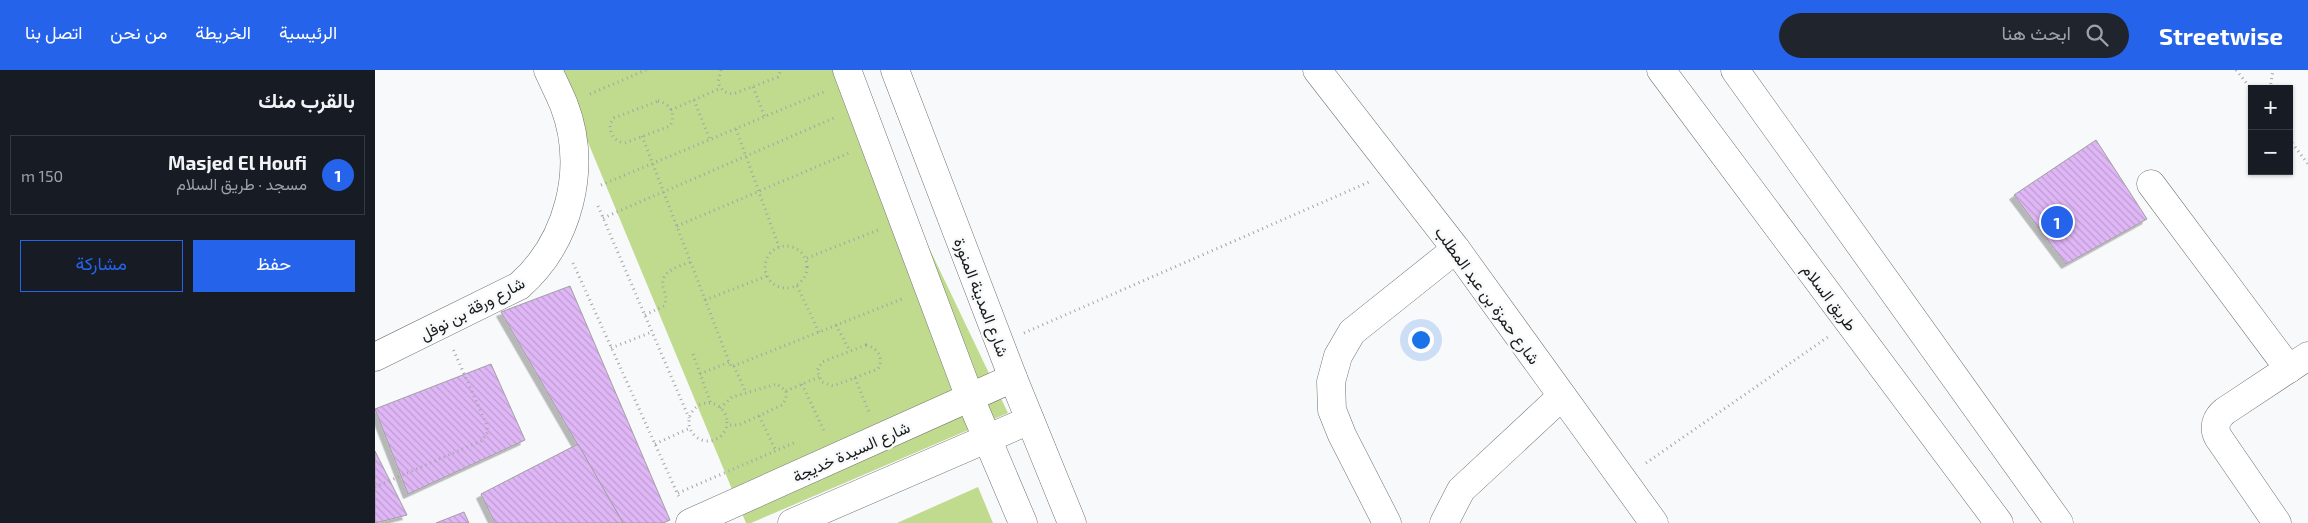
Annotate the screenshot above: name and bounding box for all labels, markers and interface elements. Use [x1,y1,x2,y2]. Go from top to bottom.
search box [1779,13,2129,58]
text: اتصل بنا [25,21,82,43]
text: من نحن [110,21,167,43]
text: الخريطة [195,21,251,43]
text: الرئيسية [279,21,337,43]
text: ابحث هنا [2001,21,2071,44]
icon: search [2083,21,2111,49]
text: Streetwise [2159,21,2283,50]
map controls [2248,85,2293,175]
button: + [2248,85,2293,130]
text: بالقرب منك [258,87,355,112]
button: − [2248,130,2293,175]
text: Masjed El Houfi [168,151,307,174]
text: 150 m [21,166,63,185]
text: 1 [335,166,341,185]
text: مسجد · طريق السلام [176,174,307,193]
pin: 1 [2041,203,2073,241]
street label: شارع حمزة بن عبد المطلب [1429,222,1544,369]
street label: شارع المدينة المنورة [948,235,1013,360]
button: مشاركة [20,240,183,292]
button: حفظ [193,240,355,292]
street label: طريق السلام [1797,260,1861,335]
street label: شارع ورقة بن نوفل [416,272,529,346]
your location [1408,327,1434,353]
street label: شارع السيدة خديجة [789,417,914,488]

